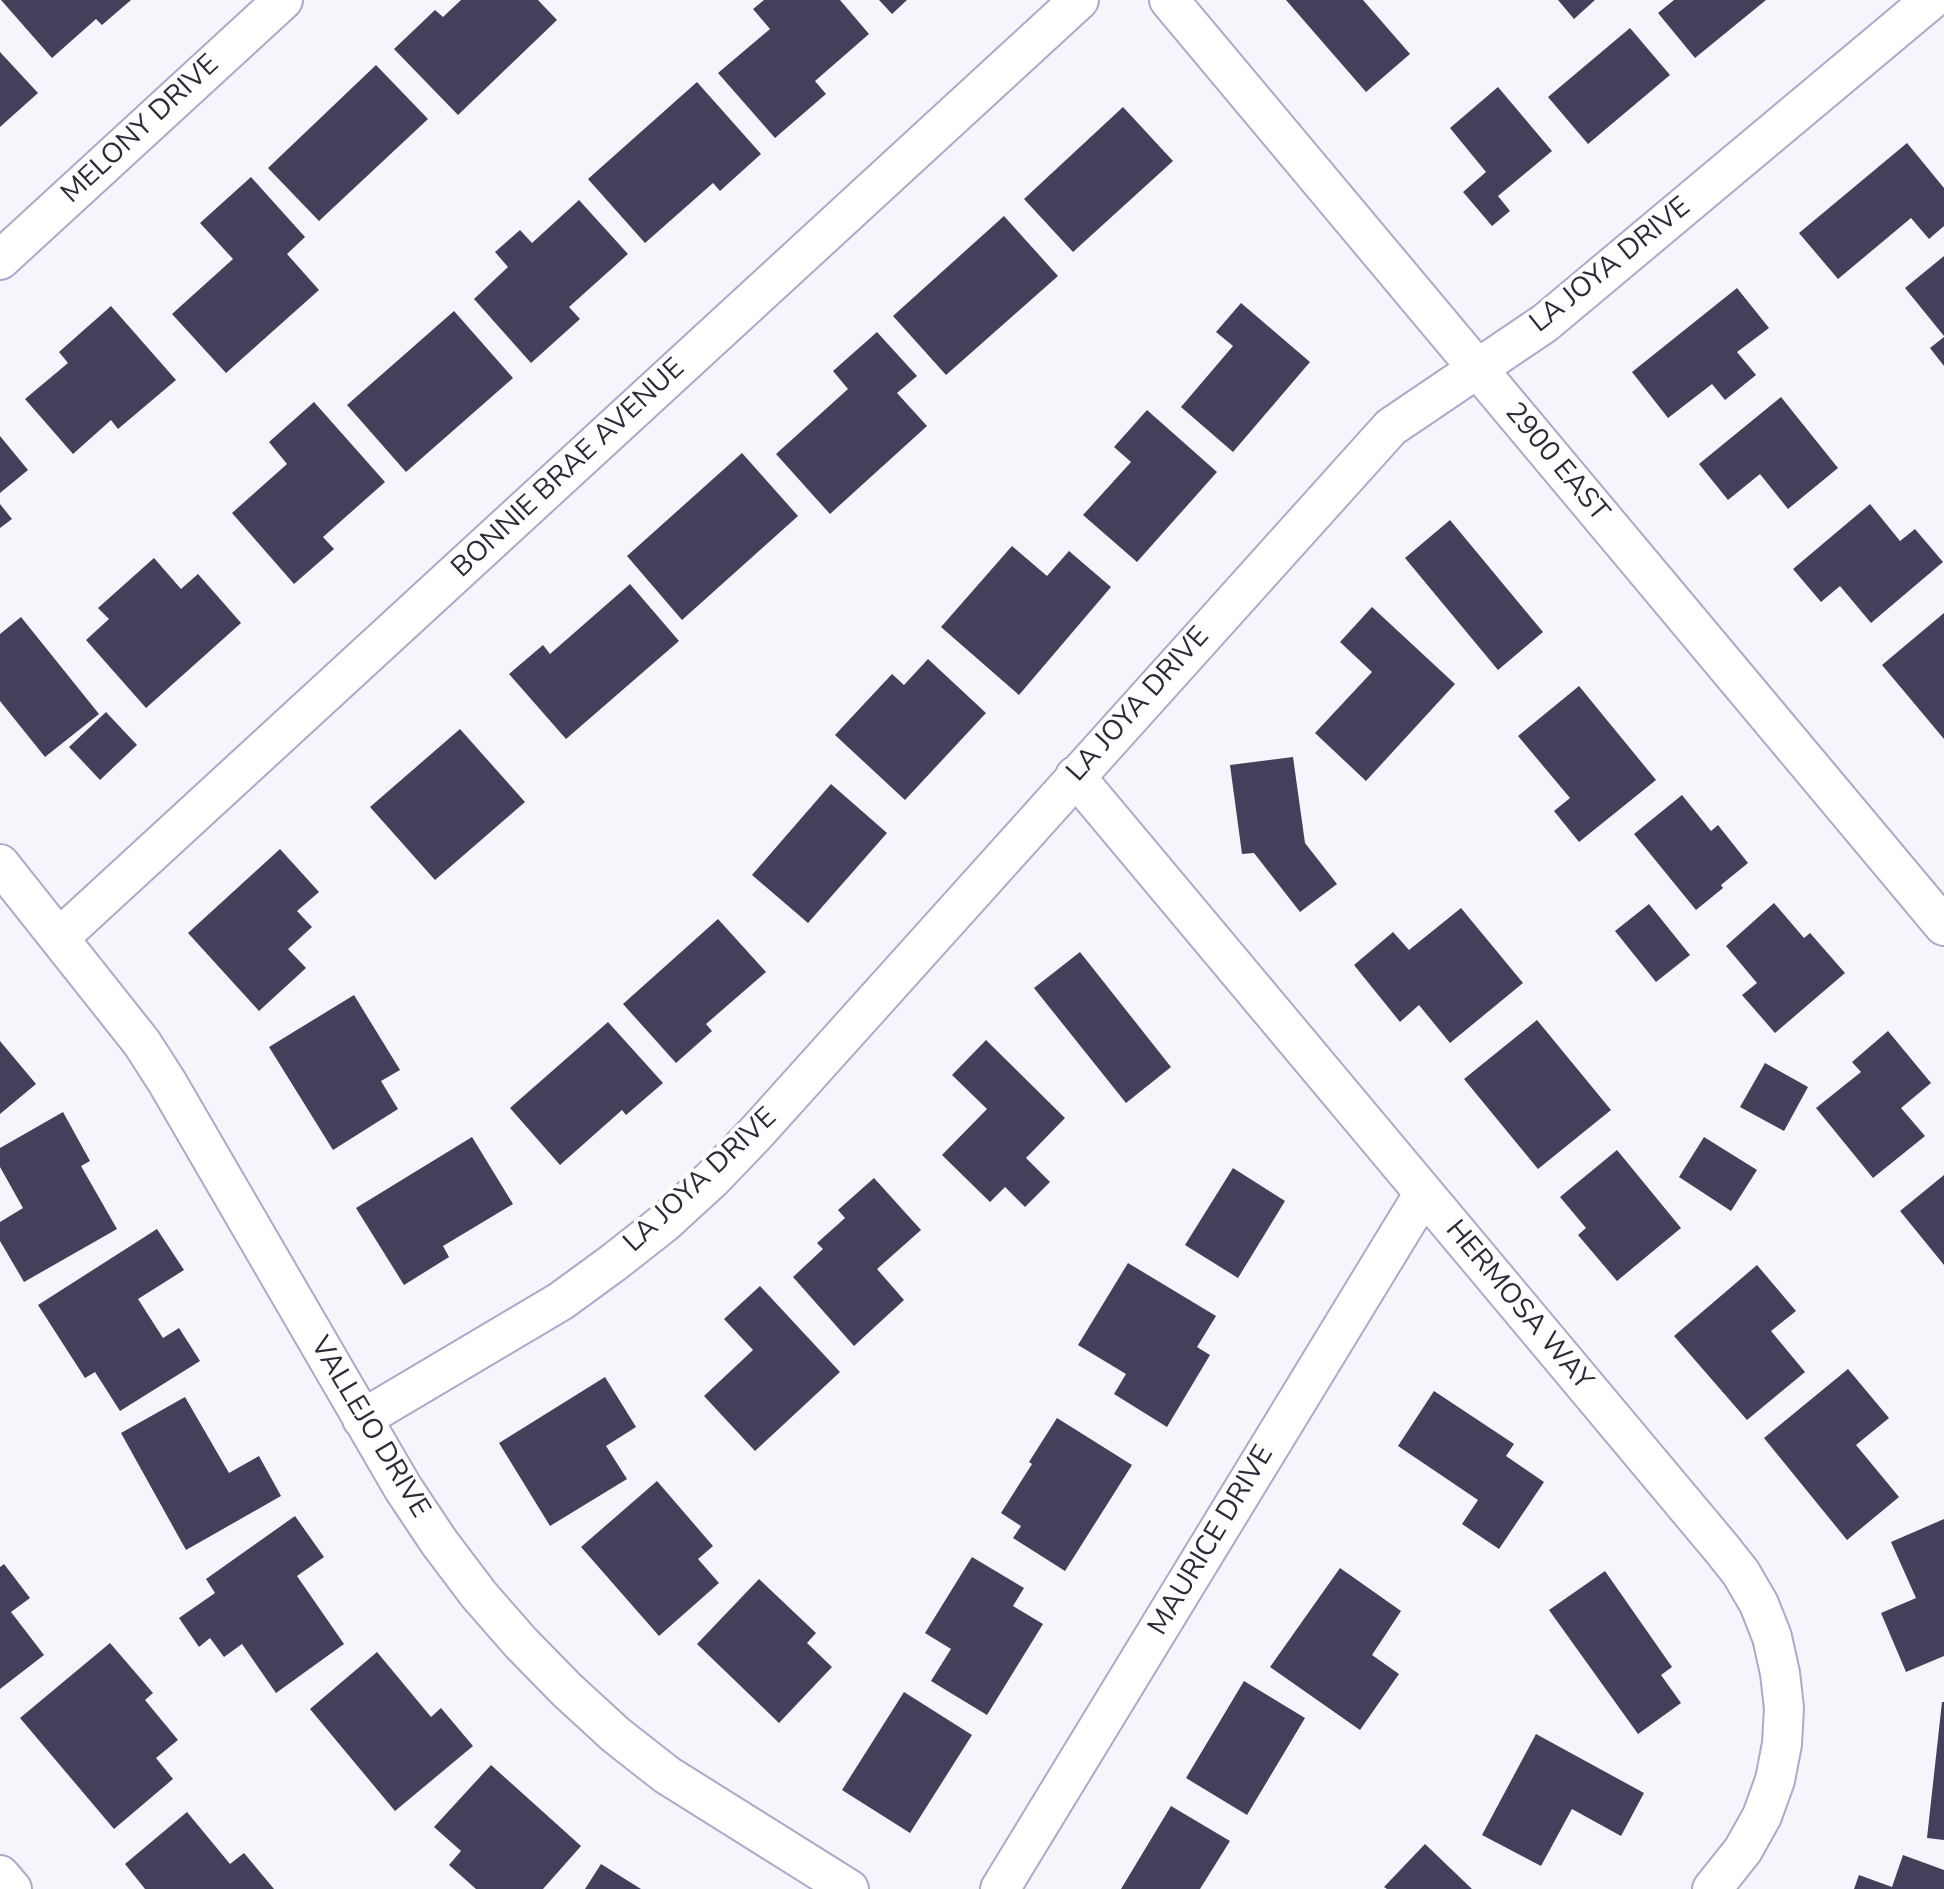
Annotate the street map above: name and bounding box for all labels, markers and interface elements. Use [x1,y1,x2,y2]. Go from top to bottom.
street label: MELONY DRIVE [55,49,227,211]
street label: LA JOYA DRIVE [1524,191,1698,341]
street label: BONNIE BRAE AVENUE [446,352,692,586]
street label: 2900 EAST [1497,397,1615,529]
street label: LA JOYA DRIVE [1061,621,1217,789]
street label: LA JOYA DRIVE [618,1102,784,1260]
street label: HERMOSA WAY [1437,1214,1599,1398]
street label: VALLEJO DRIVE [302,1331,436,1525]
street label: MAURICE DRIVE [1142,1440,1282,1642]

